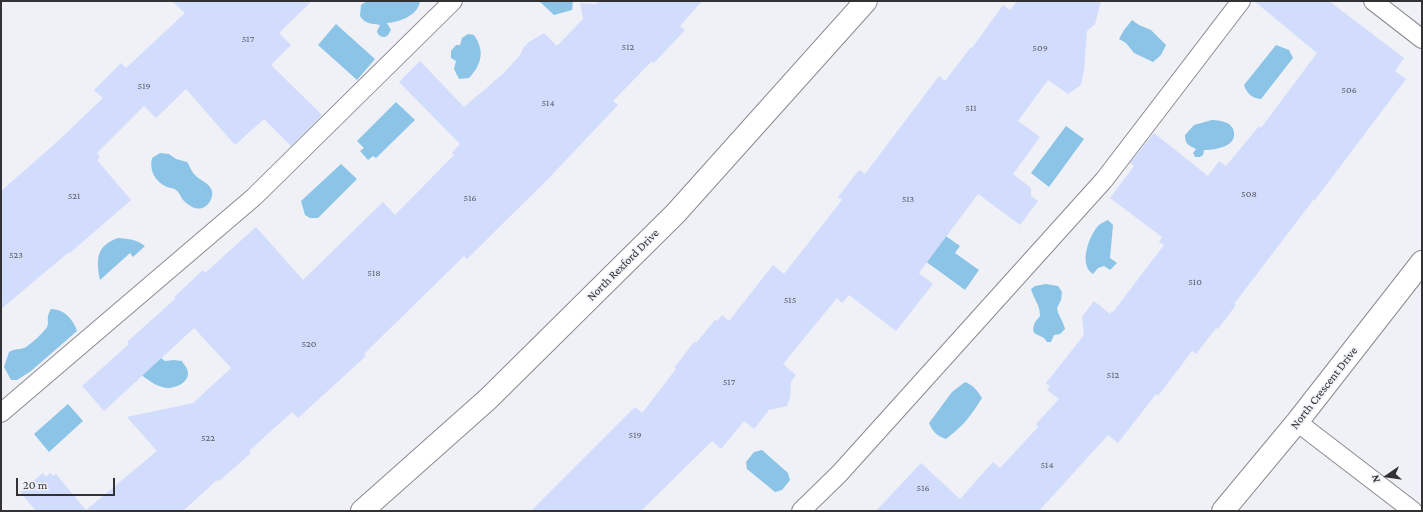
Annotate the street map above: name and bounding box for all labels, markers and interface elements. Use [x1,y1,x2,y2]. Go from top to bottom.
house number: 517 [242,33,254,45]
house number: 512 [622,41,634,53]
house number: 509 [1032,42,1048,54]
house number: 519 [137,80,151,92]
house number: 506 [1341,84,1357,96]
house number: 514 [541,97,555,109]
house number: 511 [965,102,977,114]
house number: 508 [1241,188,1257,200]
house number: 521 [68,190,80,202]
house number: 516 [463,192,477,204]
house number: 513 [902,193,914,205]
street label: North Rexford Drive [584,226,662,304]
house number: 523 [9,249,23,261]
house number: 518 [367,267,381,279]
house number: 510 [1188,276,1202,288]
house number: 515 [784,294,796,306]
house number: 520 [302,338,316,350]
street label: North Crescent Drive [1287,344,1361,432]
house number: 512 [1107,369,1119,381]
house number: 517 [723,376,735,388]
house number: 519 [628,429,642,441]
house number: 522 [201,432,215,444]
north arrow [1367,456,1407,496]
house number: 514 [1040,459,1054,471]
scale bar [18,470,117,496]
text: N [1369,474,1382,484]
text: 20 m [23,478,47,492]
house number: 516 [916,482,930,494]

